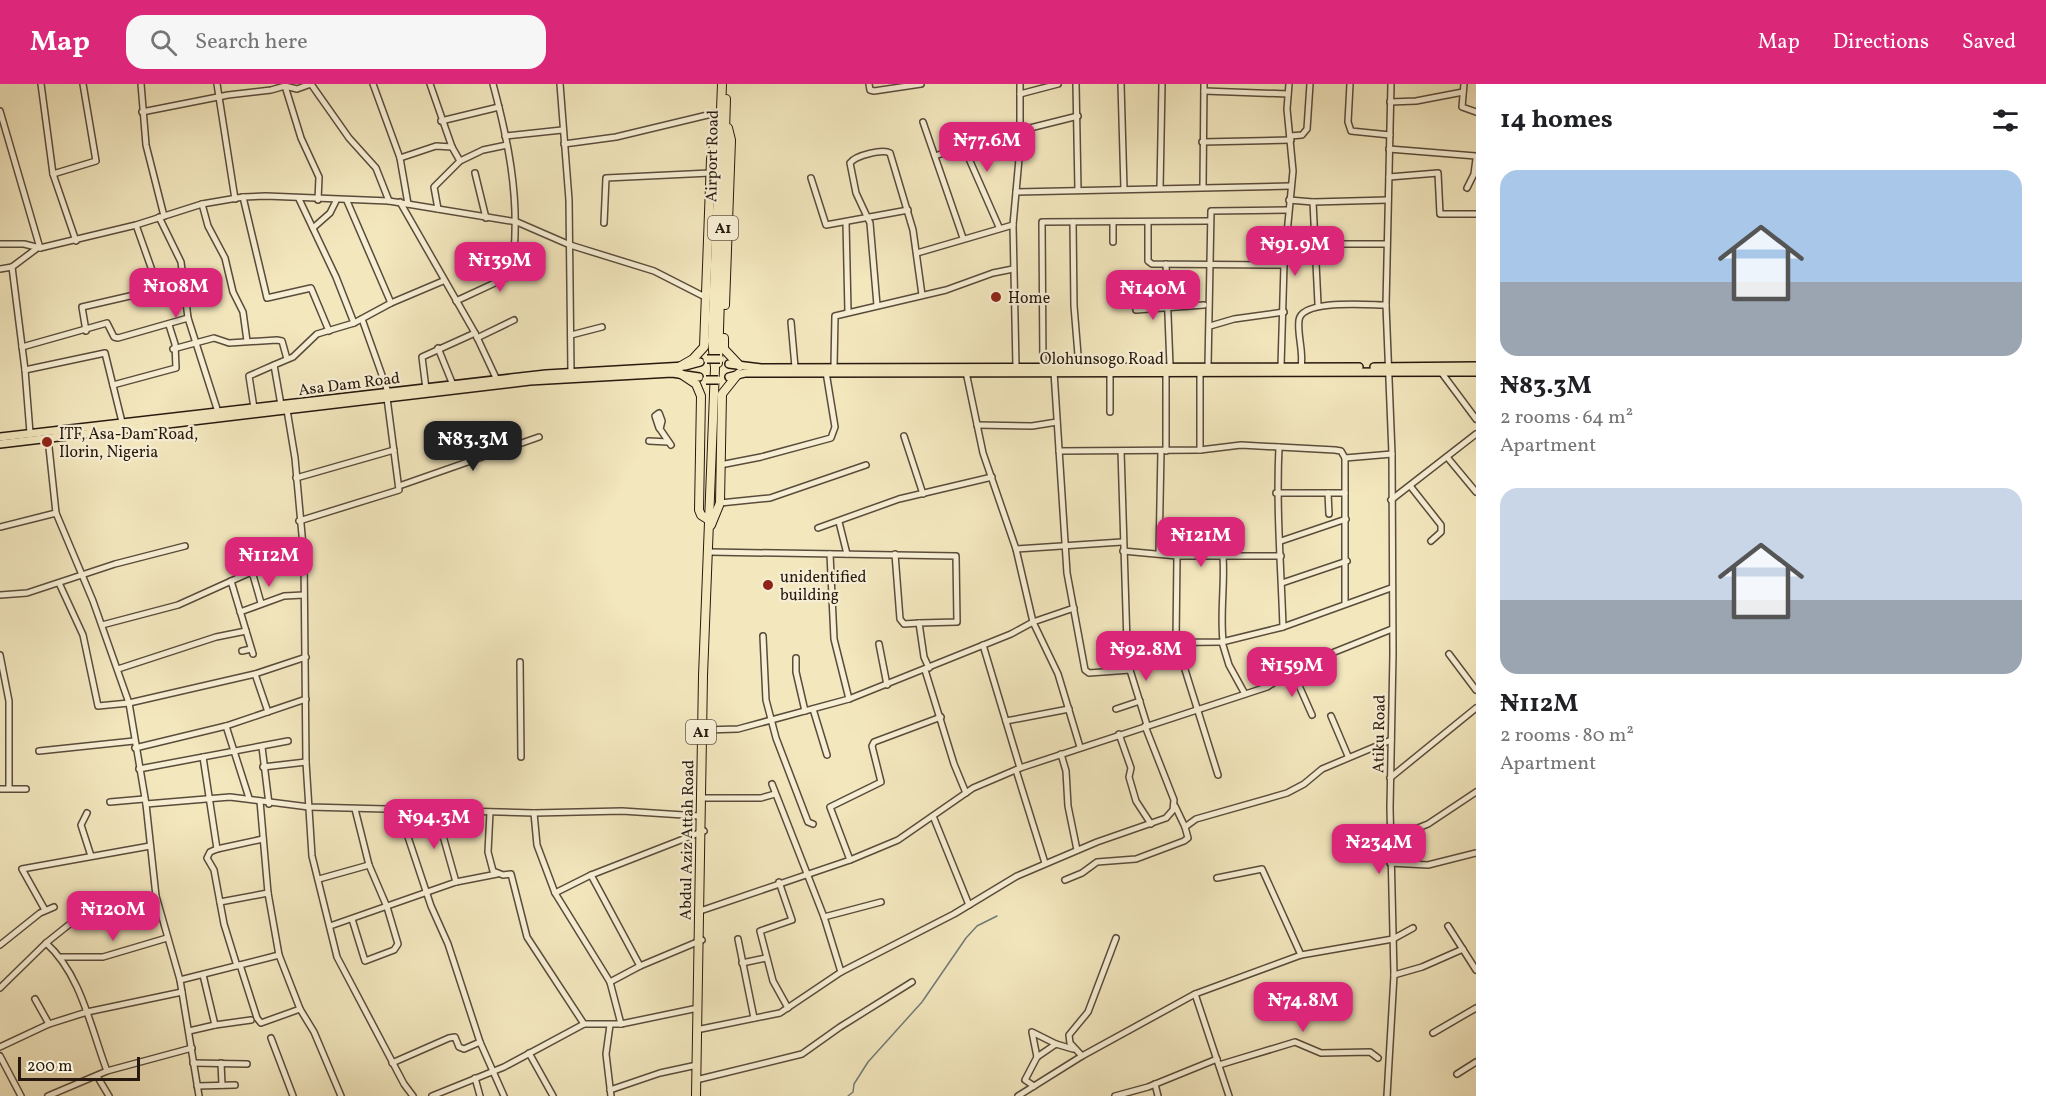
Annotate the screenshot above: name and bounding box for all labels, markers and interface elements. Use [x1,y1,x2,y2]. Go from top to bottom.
search box [126,15,546,69]
text: Map [30,23,90,62]
icon: search [147,26,180,59]
text: Search here [195,27,308,58]
text: Map [1758,28,1800,57]
text: Directions [1833,28,1929,57]
text: Saved [1962,28,2016,57]
text: 14 homes [1500,102,1613,138]
icon: filters [1989,104,2022,137]
street label: Airport Road [701,110,725,202]
pin: ₦77.6M [938,122,1036,173]
text: ₦77.6M [953,127,1021,155]
icon: home [1707,209,1815,317]
road number: A1 [708,216,738,240]
pin: ₦91.9M [1246,226,1344,277]
text: ₦91.9M [1260,231,1330,259]
pin: ₦139M [458,242,542,293]
text: ₦139M [469,247,531,275]
pin: ₦108M [134,268,218,319]
pin: ₦140M [1111,270,1195,321]
text: ₦108M [143,273,209,301]
text: ₦140M [1120,275,1186,303]
place label: Home [1008,288,1050,310]
marker: Home [989,290,1003,304]
street label: Olohunsogo Road [1040,349,1164,371]
street label: Asa Dam Road [297,368,401,402]
text: ₦83.3M [1500,368,1592,404]
text: 2 rooms · 64 m² [1500,404,1633,432]
pin: ₦83.3M [424,421,522,472]
place label: ITF, Asa-Dam Road, Ilorin, Nigeria [59,424,198,464]
text: ₦83.3M [438,426,508,454]
text: Apartment [1500,432,1596,460]
marker: ITF, Asa-Dam Road, Ilorin, Nigeria [40,435,54,449]
pin: ₦121M [1159,517,1243,568]
text: ₦121M [1171,522,1231,550]
icon: home [1707,527,1815,635]
pin: ₦112M [227,537,311,588]
text: ₦112M [239,542,299,570]
place label: unidentified building [780,567,867,607]
marker: unidentified building [761,578,775,592]
pin: ₦92.8M [1097,631,1195,682]
text: ₦92.8M [1110,636,1182,664]
pin: ₦159M [1250,647,1334,698]
text: ₦159M [1261,652,1323,680]
text: ₦112M [1500,686,1578,722]
street label: Atiku Road [1368,695,1392,773]
road number: A1 [686,720,716,744]
text: 2 rooms · 80 m² [1500,722,1634,750]
text: Apartment [1500,750,1596,778]
street label: Abdul Aziz Attah Road [676,760,700,920]
pin: ₦94.3M [385,799,483,850]
text: ₦94.3M [398,804,470,832]
pin: ₦234M [1337,824,1421,875]
text: ₦234M [1346,829,1412,857]
pin: ₦120M [71,891,155,942]
text: ₦120M [81,896,145,924]
pin: ₦74.8M [1254,982,1352,1033]
text: ₦74.8M [1268,987,1338,1015]
scale bar [18,1054,140,1082]
text: 200 m [27,1056,72,1078]

